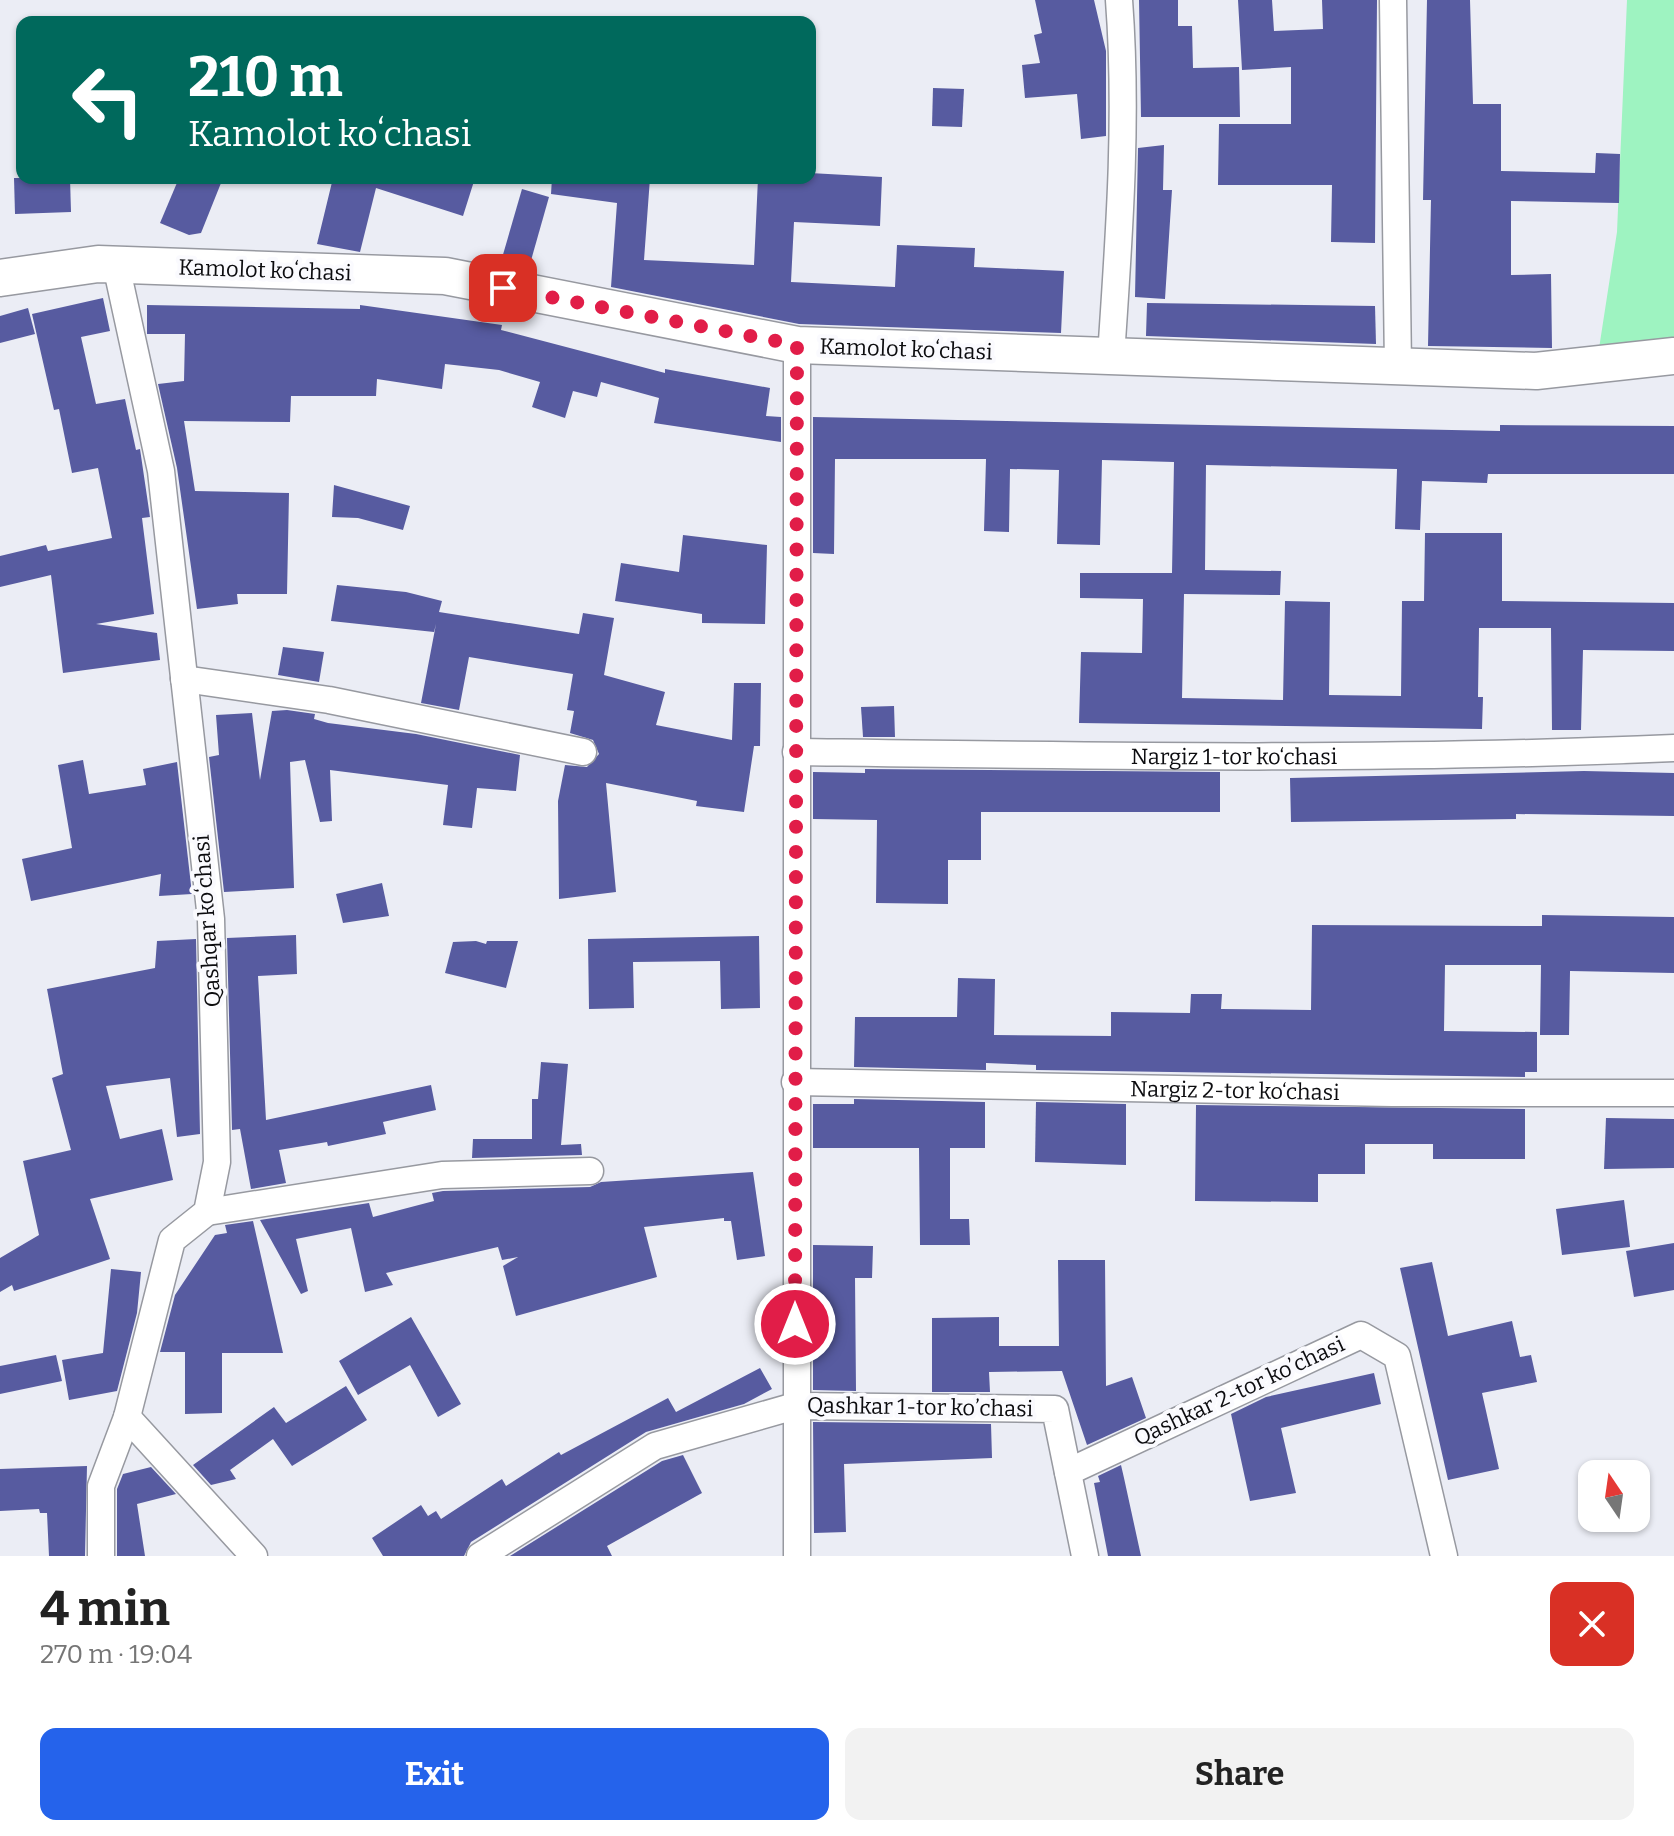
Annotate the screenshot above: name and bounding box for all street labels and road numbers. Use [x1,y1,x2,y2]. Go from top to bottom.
street label: Kamolot koʻchasi [178,253,352,287]
street label: Kamolot koʻchasi [819,332,993,366]
street label: Nargiz 1-tor ko‘chasi [1131,742,1338,770]
street label: Qashqar koʻchasi [187,833,226,1008]
street label: Nargiz 2-tor ko‘chasi [1130,1075,1340,1106]
street label: Qashkar 2-tor koʼchasi [1129,1330,1349,1452]
street label: Qashkar 1-tor koʼchasi [807,1392,1034,1422]

